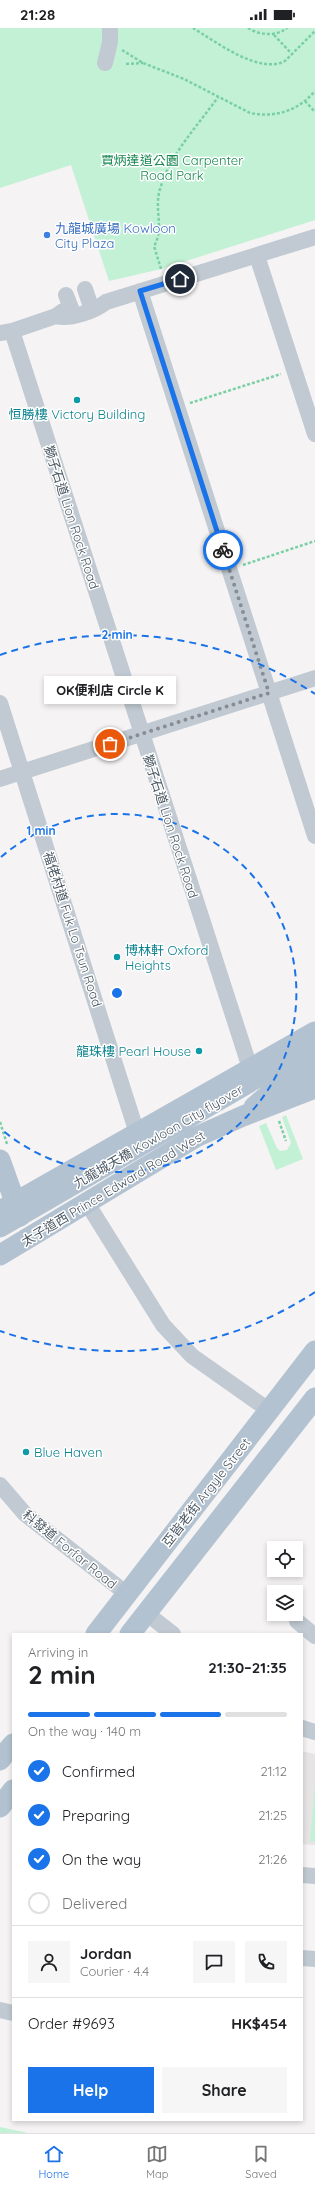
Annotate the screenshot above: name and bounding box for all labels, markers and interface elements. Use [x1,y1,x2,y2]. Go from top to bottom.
text: 21:28 [20,5,55,24]
park label: 賈炳達道公園 Carpenter Road Park [101,152,243,183]
place label: 九龍城廣場 Kowloon City Plaza [55,220,176,251]
marker: 九龍城廣場 Kowloon City Plaza [42,230,52,240]
pin [163,262,197,296]
icon: home [169,268,191,290]
marker: 恒勝樓 Victory Building [72,395,82,405]
place label: 恒勝樓 Victory Building [9,406,145,422]
street label: 獅子石道 Lion Rock Road [41,443,103,591]
courier [203,530,243,570]
icon: bike [212,539,234,561]
text: 2 min [101,627,133,642]
callout: OK便利店 Circle K [44,676,176,704]
text: OK便利店 Circle K [56,682,164,698]
pin [93,727,127,761]
icon: bag [99,733,121,755]
street label: 獅子石道 Lion Rock Road [140,752,202,900]
text: 1 min [26,823,56,838]
street label: 福佬村道 Fuk Lo Tsun Road [40,849,106,1009]
place label: 博林軒 Oxford Heights [125,942,208,973]
marker: 博林軒 Oxford Heights [112,952,122,962]
centre of rings [110,986,124,1000]
place label: 龍珠樓 Pearl House [76,1043,191,1059]
marker: 龍珠樓 Pearl House [194,1046,204,1056]
street label: 九龍城天橋 Kowloon City flyover [70,1081,246,1191]
street label: 太子道西 Prince Edward Road West [18,1127,208,1249]
street label: 亞皆老街 Argyle Street [159,1434,253,1550]
place label: Blue Haven [34,1444,102,1460]
marker: Blue Haven [21,1447,31,1457]
street label: 科發道 Forfar Road [20,1506,120,1592]
map controls [267,1541,303,1621]
button: locate [267,1541,303,1577]
button: layers [267,1585,303,1621]
text: Arriving in [28,1644,88,1660]
text: 2 min [28,1658,96,1691]
text: 21:30–21:35 [208,1658,287,1677]
text: On the way · 140 m [28,1723,141,1739]
icon: check [28,1760,50,1782]
text: Confirmed [62,1762,135,1781]
text: 21:12 [261,1763,287,1779]
icon: check [28,1804,50,1826]
text: Preparing [62,1806,130,1825]
text: 21:25 [258,1807,287,1823]
icon: check [28,1848,50,1870]
text: On the way [62,1850,141,1869]
text: 21:26 [258,1851,287,1867]
text: Delivered [62,1894,127,1913]
button: person [28,1941,70,1983]
button: chat [193,1941,235,1983]
button: phone [245,1941,287,1983]
text: Jordan [80,1944,132,1963]
text: Courier · 4.4 [80,1963,149,1979]
text: Order #9693 [28,2014,115,2033]
text: HK$454 [231,2014,287,2033]
button: Help [28,2067,154,2113]
button: Share [162,2067,287,2113]
tab: Home [38,2143,69,2181]
tab: Map [146,2143,168,2181]
tab: Saved [245,2143,277,2181]

